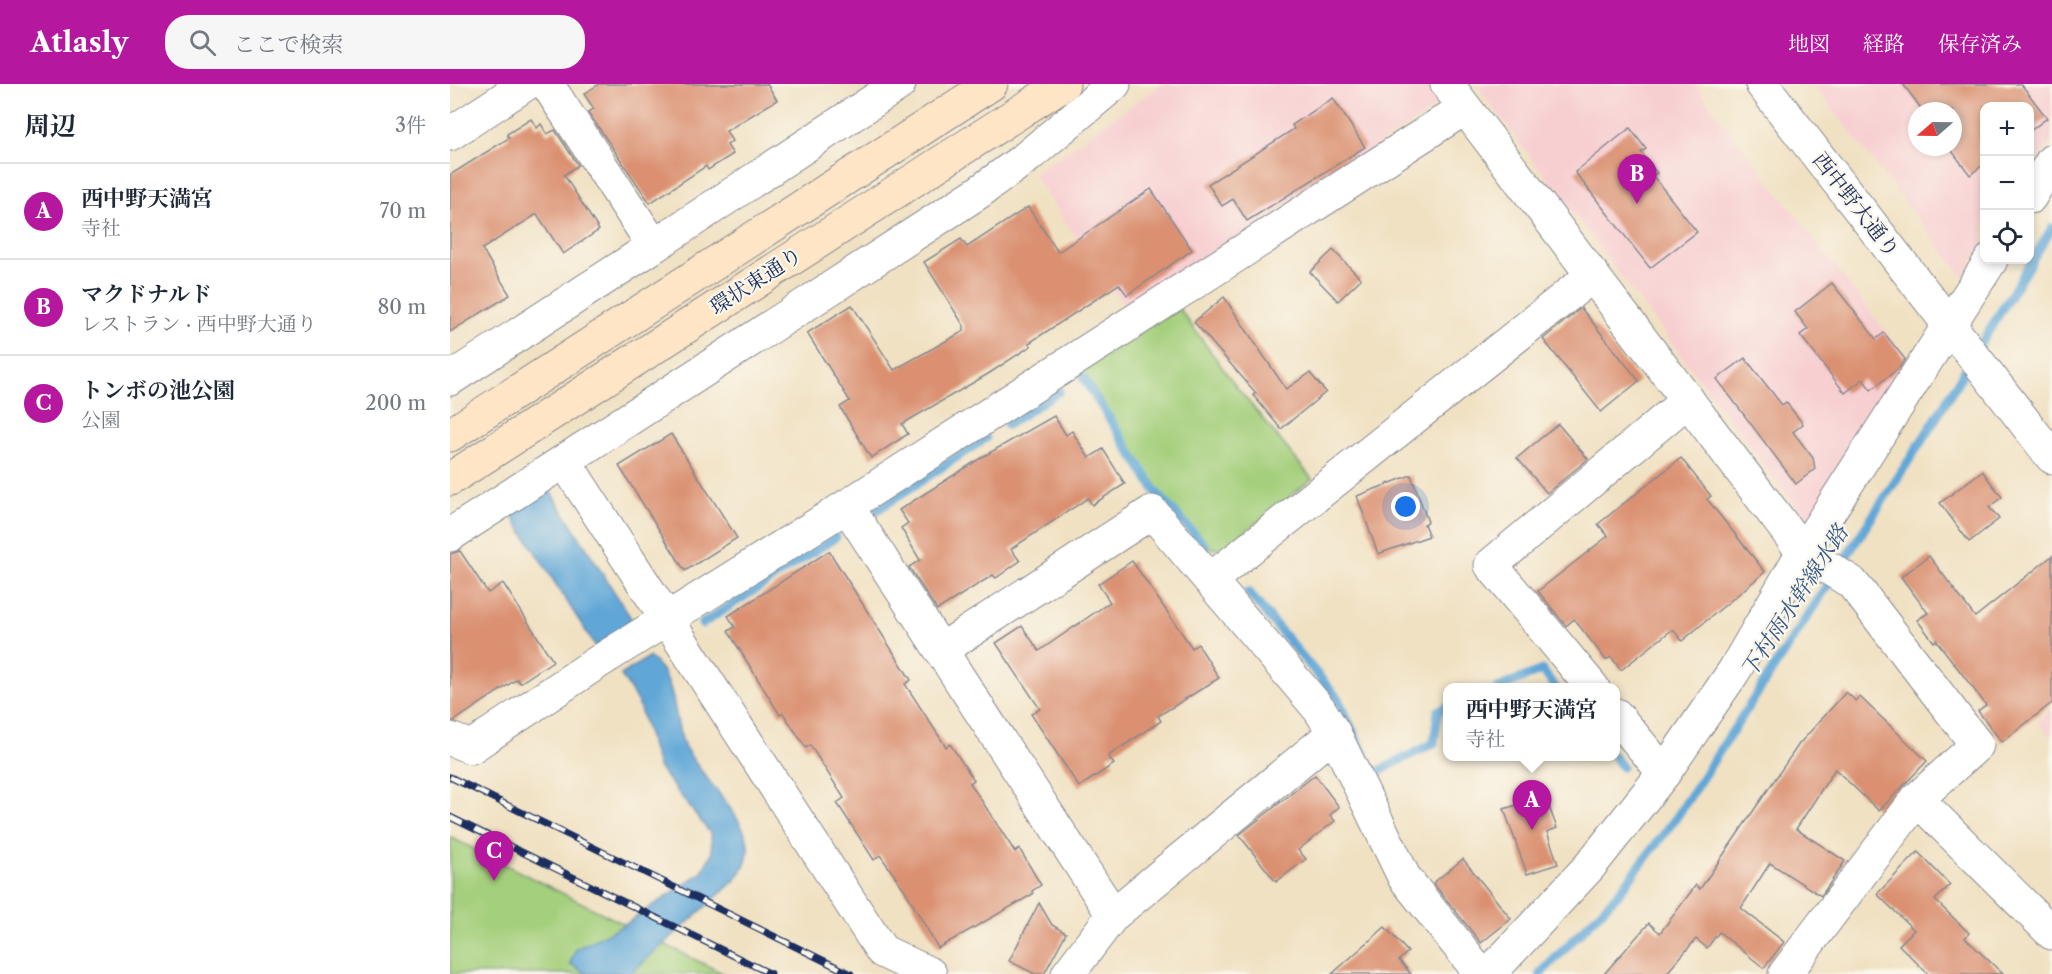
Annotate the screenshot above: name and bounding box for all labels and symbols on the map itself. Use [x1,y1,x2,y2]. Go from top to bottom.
north arrow [1908,102,1962,156]
street label: 西中野大通り [1808,147,1905,262]
pin: B [1618,154,1656,204]
street label: 環状東通り [705,242,807,320]
your location [1391,492,1420,521]
water label: 下村雨水幹線水路 [1735,518,1855,682]
pin: A [1512,780,1552,830]
pin: C [474,832,513,881]

